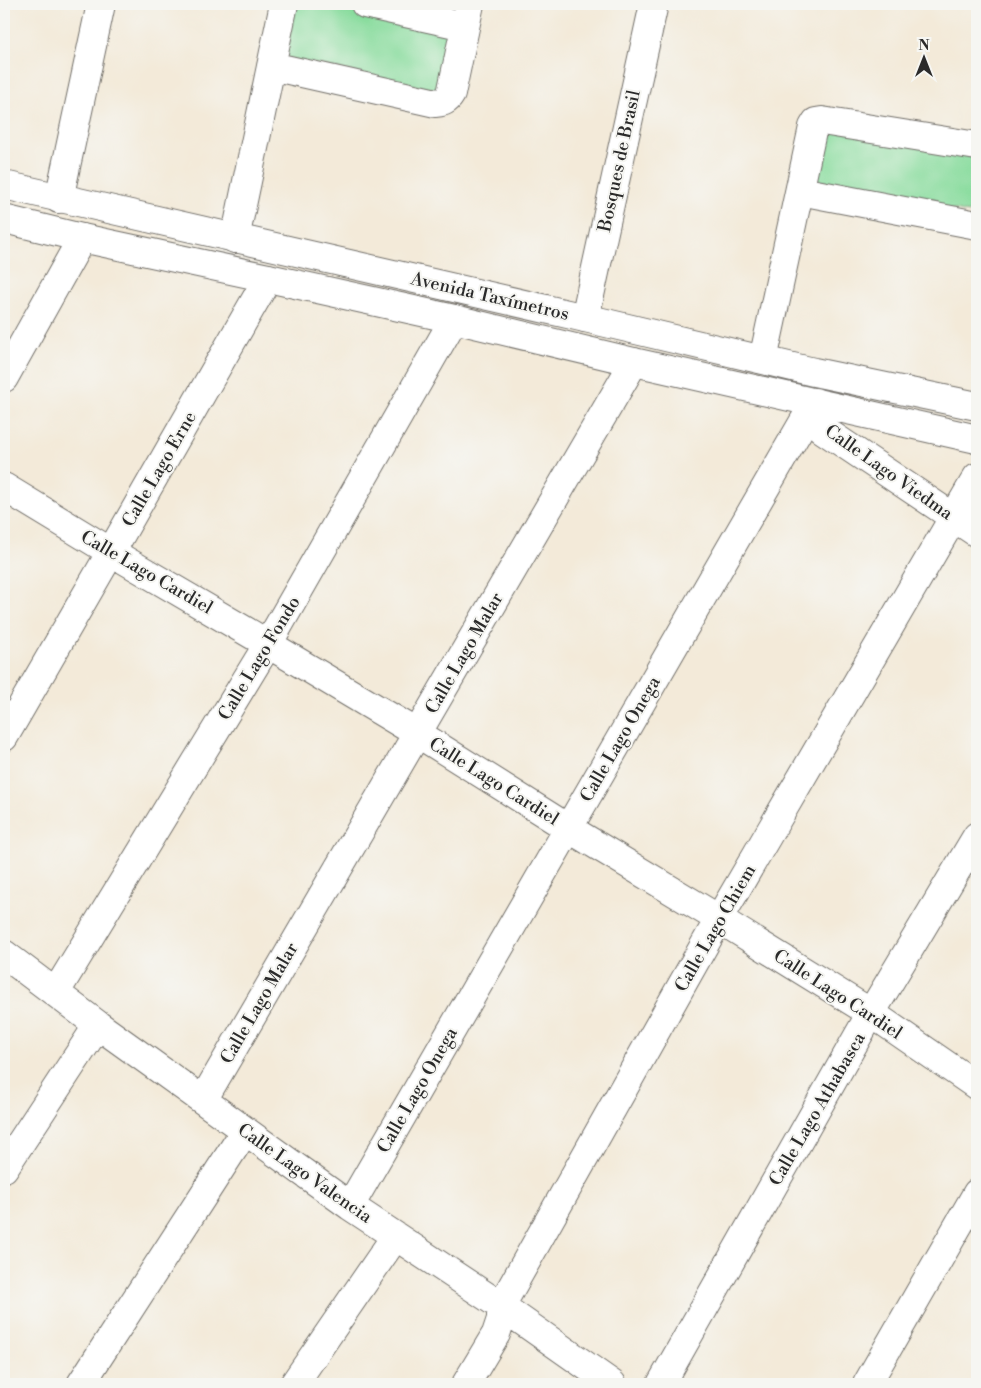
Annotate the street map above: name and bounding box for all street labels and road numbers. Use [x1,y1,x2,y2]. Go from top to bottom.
street label: Bosques de Brasil [593,87,646,235]
street label: Avenida Taxímetros [408,267,571,326]
street label: Calle Lago Erne [117,407,202,531]
street label: Calle Lago Viedma [820,420,958,526]
street label: Calle Lago Cardiel [77,525,218,620]
street label: Calle Lago Malar [420,588,509,718]
street label: Calle Lago Fondo [213,592,306,725]
street label: Calle Lago Onega [575,671,666,806]
street label: Calle Lago Cardiel [425,732,563,831]
street label: Calle Lago Chiem [670,860,761,996]
street label: Calle Lago Malar [215,938,304,1068]
street label: Calle Lago Cardiel [769,944,907,1045]
street label: Calle Lago Onega [372,1022,463,1157]
street label: Calle Lago Athabasca [764,1028,871,1190]
street label: Calle Lago Valencia [233,1118,377,1229]

